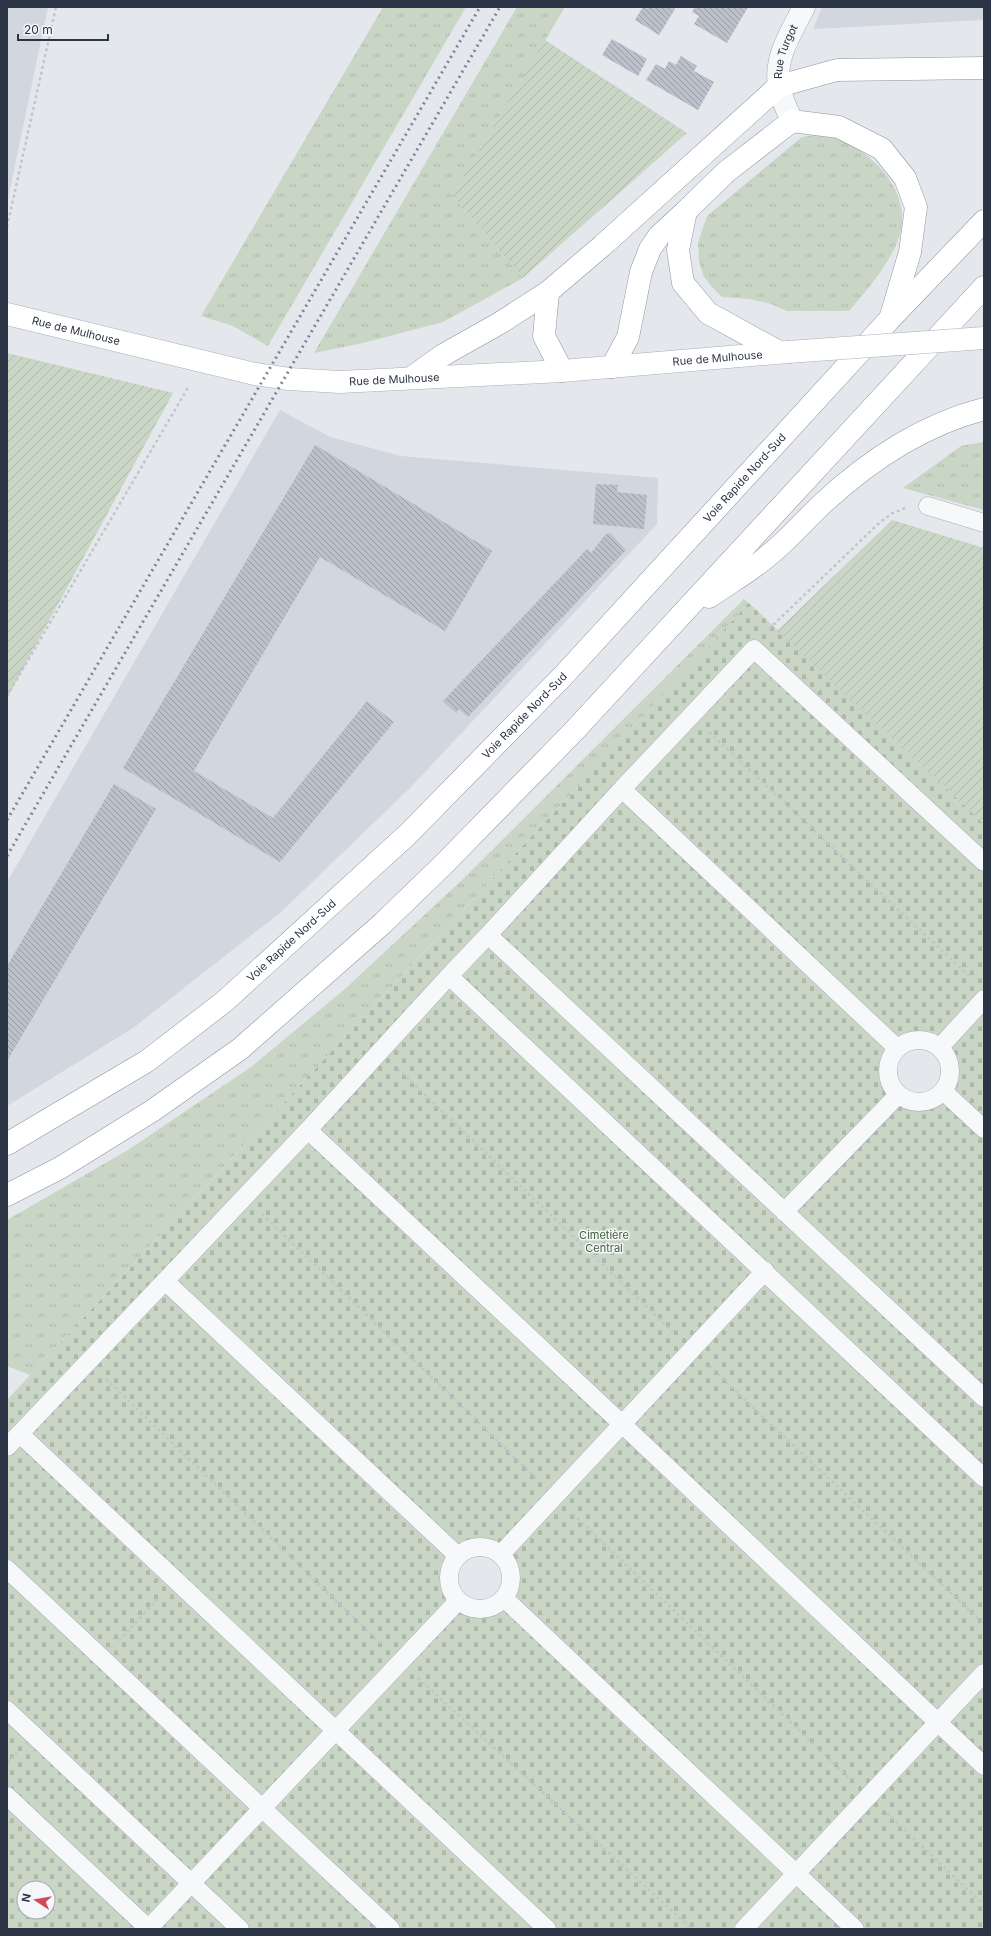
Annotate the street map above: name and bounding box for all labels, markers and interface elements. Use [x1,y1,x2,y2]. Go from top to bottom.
scale bar [18,16,108,42]
text: 20 m [24,22,53,37]
street label: Rue Turgot [771,22,801,79]
street label: Rue de Mulhouse [30,313,122,348]
street label: Rue de Mulhouse [672,347,763,369]
street label: Rue de Mulhouse [349,370,440,389]
street label: Voie Rapide Nord-Sud [700,430,789,525]
street label: Voie Rapide Nord-Sud [479,669,570,762]
street label: Voie Rapide Nord-Sud [244,896,339,985]
park label: Cimetière Central [579,1228,629,1255]
north arrow [16,1880,56,1920]
text: N [18,1892,34,1903]

